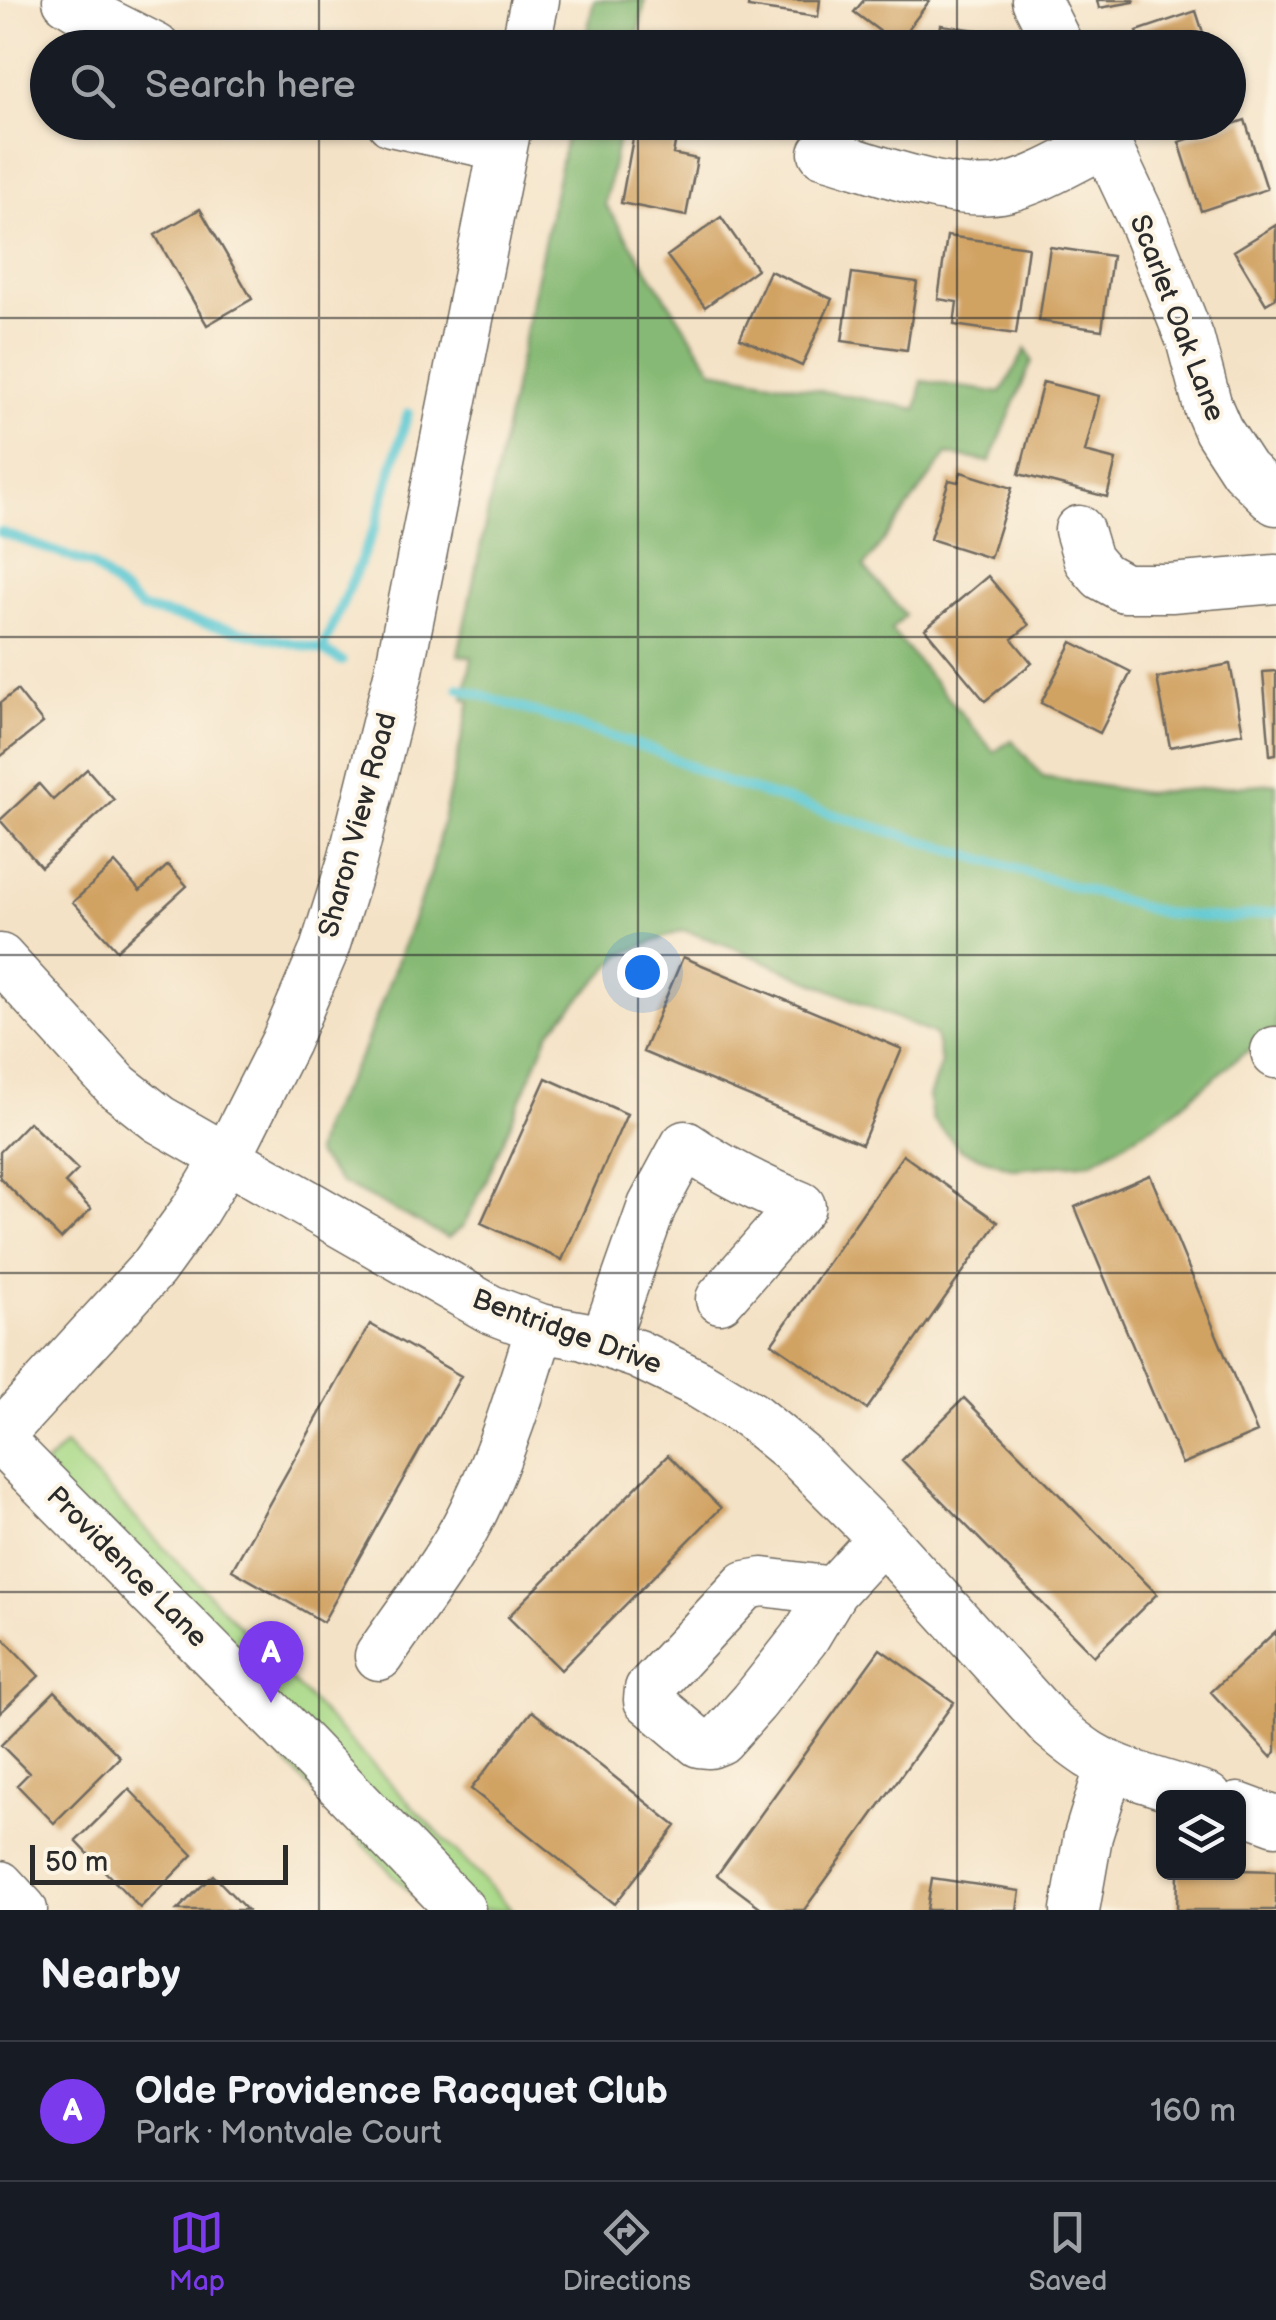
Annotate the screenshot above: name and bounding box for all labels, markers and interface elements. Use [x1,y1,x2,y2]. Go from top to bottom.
search box [30,30,1246,140]
icon: search [65,58,120,113]
text: Search here [145,63,356,108]
street label: Scarlet Oak Lane [1123,210,1231,426]
street label: Sharon View Road [312,709,404,941]
your location [617,947,668,998]
street label: Bentridge Drive [468,1282,666,1382]
street label: Providence Lane [40,1480,214,1654]
pin: A [238,1620,304,1703]
map controls [1156,1790,1246,1880]
button: layers [1156,1790,1246,1880]
scale bar [30,1840,288,1884]
text: 50 m [45,1846,108,1879]
text: Nearby [40,1950,180,2001]
text: Olde Providence Racquet Club [135,2069,668,2114]
text: A [63,2092,82,2131]
text: 160 m [1150,2092,1236,2131]
text: Park · Montvale Court [135,2114,442,2153]
tab: Map [169,2205,225,2298]
tab: Directions [562,2205,691,2298]
tab: Saved [1029,2205,1107,2298]

